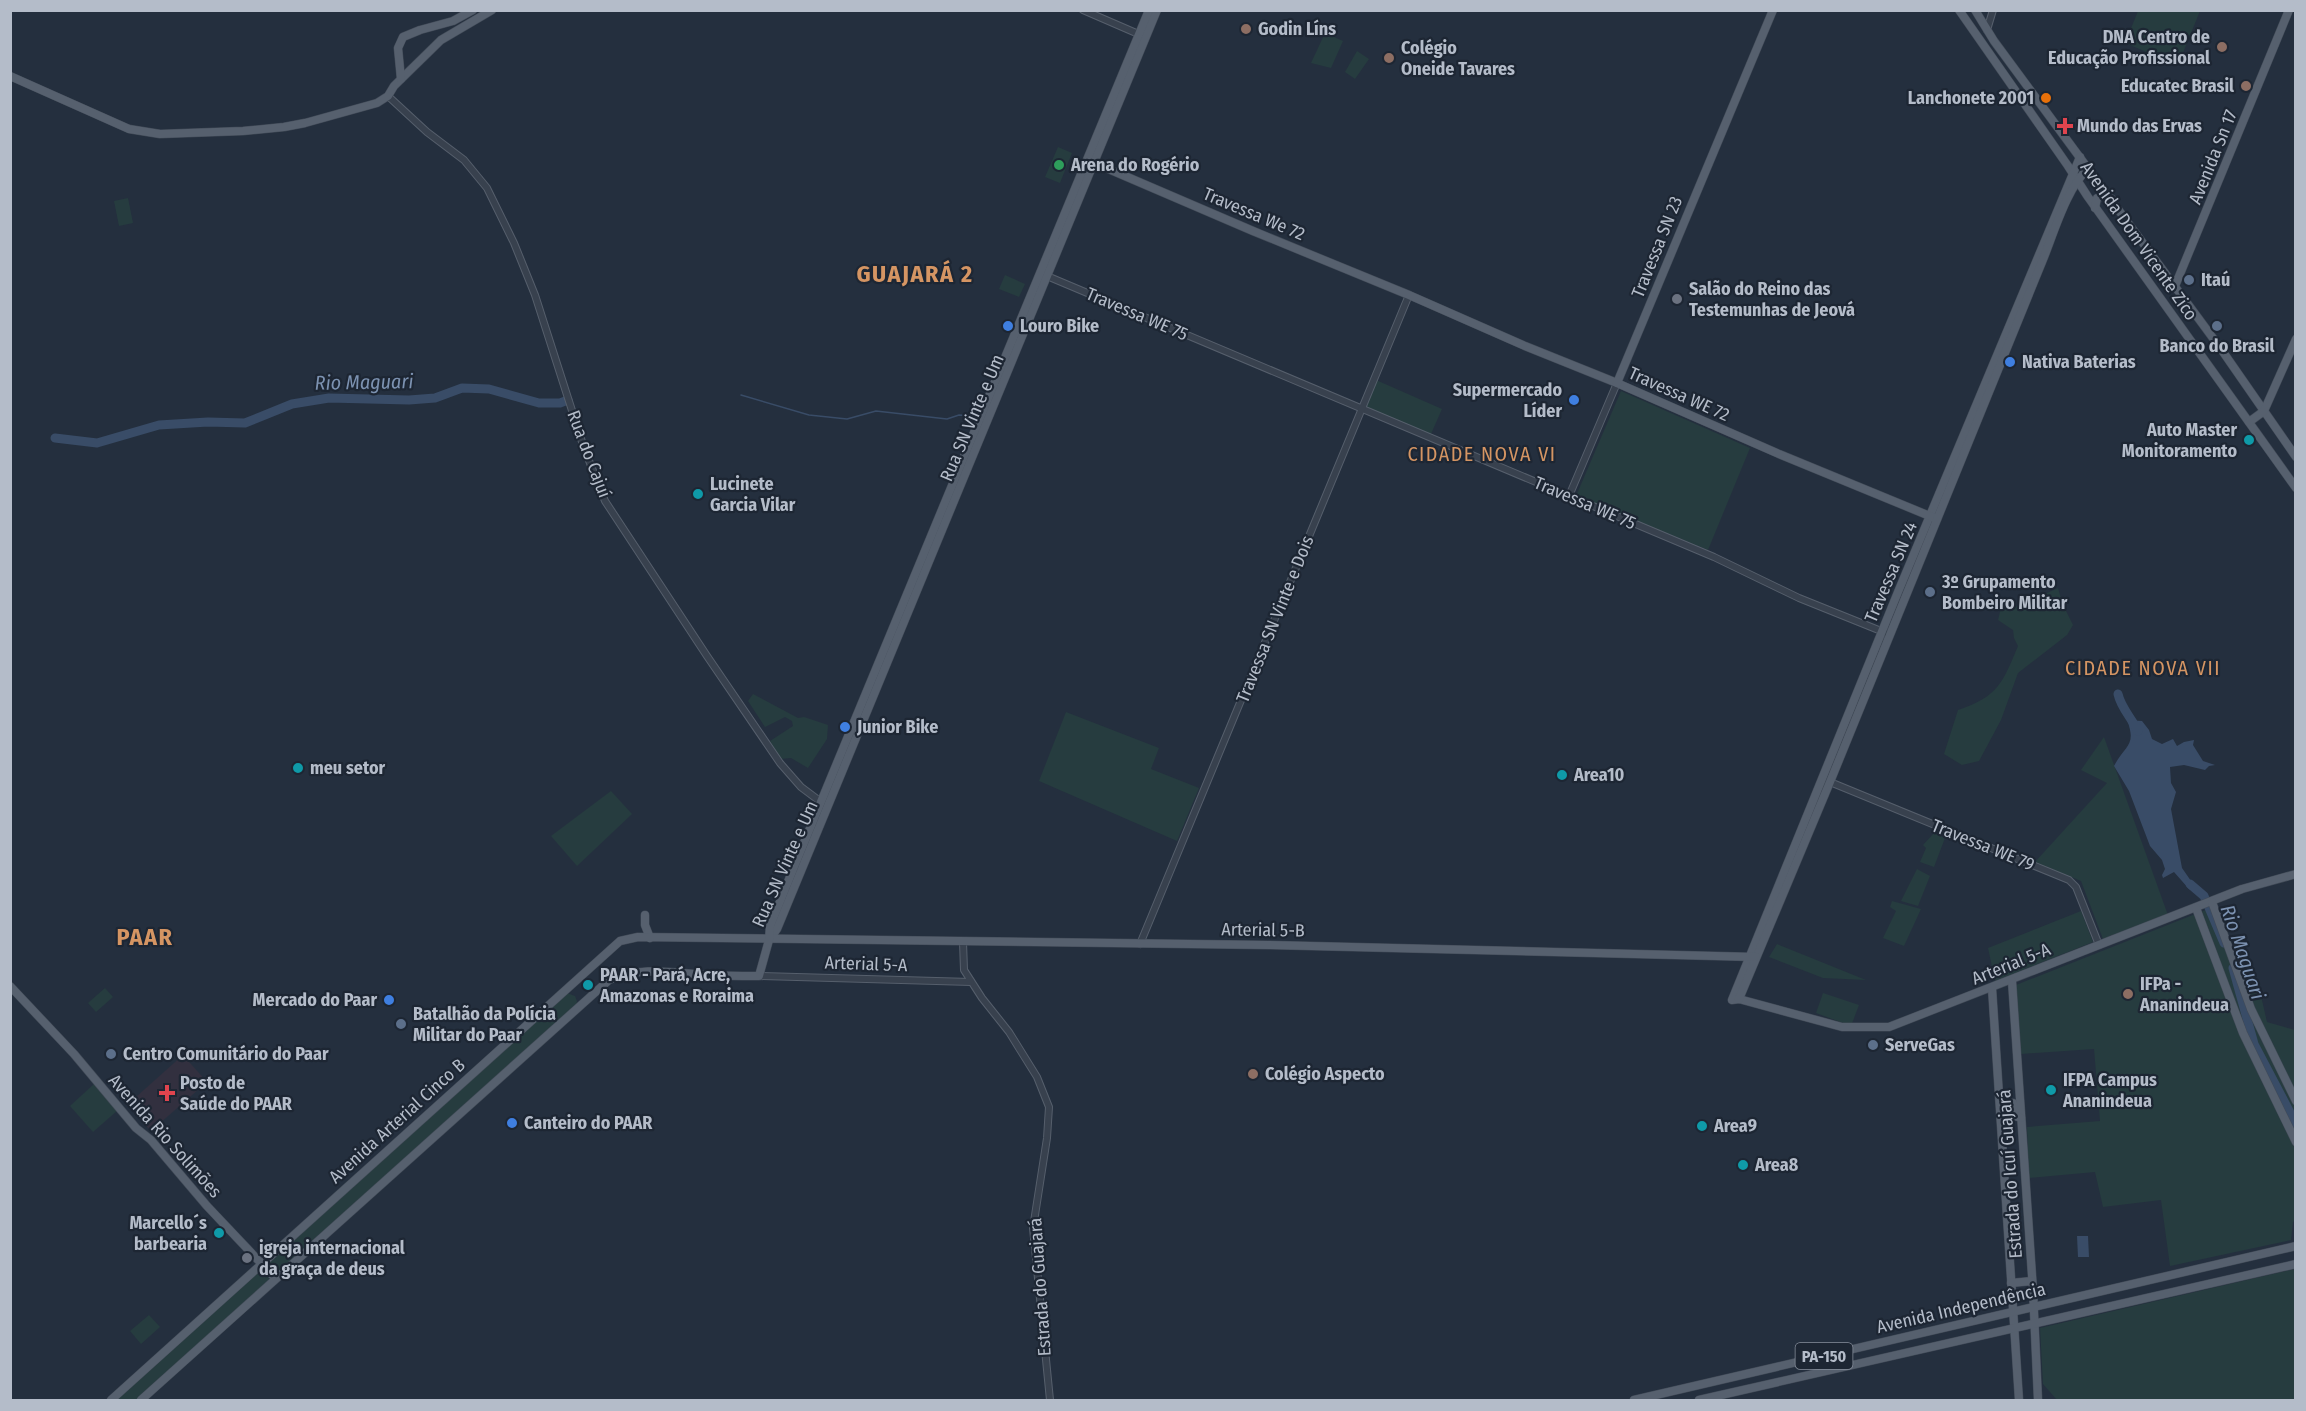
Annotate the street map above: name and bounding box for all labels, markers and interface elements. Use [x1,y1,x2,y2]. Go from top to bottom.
place label: Godin Líns [1258,18,1336,40]
marker: Godin Líns [1239,22,1253,36]
place label: DNA Centro de Educação Profissional [2048,26,2210,69]
place label: Colégio Oneide Tavares [1401,37,1515,80]
marker: DNA Centro de Educação Profissional [2215,40,2229,54]
marker: Colégio Oneide Tavares [1382,51,1396,65]
place label: Educatec Brasil [2121,75,2234,97]
marker: Educatec Brasil [2239,79,2253,93]
place label: Lanchonete 2001 [1908,87,2034,109]
marker: Lanchonete 2001 [2039,91,2053,105]
street label: Avenida Sn 17 [2184,107,2242,207]
place label: Mundo das Ervas [2077,115,2202,137]
marker: Mundo das Ervas [2058,119,2072,133]
place label: Arena do Rogério [1070,154,1200,176]
street label: Avenida Dom Vicente Zico [2076,157,2202,325]
marker: Arena do Rogério [1052,158,1066,172]
street label: Travessa We 72 [1200,183,1308,245]
street label: Travessa SN 23 [1627,193,1687,301]
district label: GUAJARÁ 2 [856,259,974,288]
place label: Itaú [2201,269,2230,291]
marker: Itaú [2182,273,2196,287]
place label: Salão do Reino das Testemunhas de Jeová [1689,278,1855,321]
street label: Travessa WE 75 [1083,283,1191,345]
marker: Salão do Reino das Testemunhas de Jeová [1670,292,1684,306]
place label: Louro Bike [1020,315,1099,337]
marker: Louro Bike [1001,319,1015,333]
marker: Banco do Brasil [2210,319,2224,333]
place label: Banco do Brasil [2160,335,2275,357]
street label: Rua SN Vinte e Um [935,351,1009,485]
place label: Nativa Baterias [2022,351,2136,373]
marker: Nativa Baterias [2003,355,2017,369]
street label: Travessa WE 72 [1625,362,1733,426]
water label: Rio Maguari [314,369,414,395]
place label: Supermercado Líder [1453,379,1562,422]
marker: Supermercado Líder [1567,393,1581,407]
street label: Rua do Cajuí [562,407,616,501]
place label: Auto Master Monitoramento [2122,419,2237,462]
marker: Auto Master Monitoramento [2242,433,2256,447]
district label: CIDADE NOVA VI [1407,442,1557,466]
street label: Travessa WE 75 [1531,472,1639,534]
place label: Lucinete Garcia Vilar [710,473,796,516]
marker: Lucinete Garcia Vilar [691,487,705,501]
street label: Travessa SN 24 [1860,518,1922,626]
street label: Travessa SN Vinte e Dois [1231,532,1319,706]
place label: 3º Grupamento Bombeiro Militar [1941,571,2068,614]
marker: 3º Grupamento Bombeiro Militar [1923,585,1937,599]
district label: CIDADE NOVA VII [2065,656,2221,680]
place label: Junior Bike [856,716,938,738]
marker: Junior Bike [838,720,852,734]
place label: meu setor [310,757,386,779]
marker: meu setor [291,761,305,775]
place label: Area10 [1573,764,1624,786]
marker: Area10 [1555,768,1569,782]
street label: Rua SN Vinte e Um [747,797,823,931]
street label: Travessa WE 79 [1928,814,2038,876]
water label: Rio Maguari [2216,901,2270,1003]
street label: Arterial 5-B [1221,918,1305,942]
district label: PAAR [116,923,174,951]
street label: Arterial 5-A [1968,938,2054,990]
street label: Arterial 5-A [824,952,908,976]
place label: PAAR - Pará, Acre, Amazonas e Roraima [599,964,754,1007]
place label: IFPa - Ananindeua [2139,973,2229,1016]
marker: PAAR - Pará, Acre, Amazonas e Roraima [581,978,595,992]
marker: IFPa - Ananindeua [2121,987,2135,1001]
place label: Mercado do Paar [253,989,377,1011]
marker: Mercado do Paar [382,993,396,1007]
place label: Batalhão da Polícia Militar do Paar [413,1003,556,1046]
marker: Batalhão da Polícia Militar do Paar [394,1017,408,1031]
place label: ServeGas [1885,1034,1955,1056]
marker: ServeGas [1866,1038,1880,1052]
place label: Centro Comunitário do Paar [123,1043,329,1065]
marker: Centro Comunitário do Paar [104,1047,118,1061]
street label: Avenida Arterial Cinco B [324,1054,470,1188]
place label: Colégio Aspecto [1265,1063,1385,1085]
marker: Colégio Aspecto [1246,1067,1260,1081]
place label: IFPA Campus Ananindeua [2062,1069,2157,1112]
street label: Avenida Rio Solimões [104,1070,226,1203]
place label: Posto de Saúde do PAAR [180,1072,293,1115]
marker: IFPA Campus Ananindeua [2044,1083,2058,1097]
marker: Posto de Saúde do PAAR [158,1084,176,1102]
street label: Estrada do Icuí Guajará [1993,1089,2027,1259]
place label: Canteiro do PAAR [524,1112,653,1134]
place label: Area9 [1713,1115,1757,1137]
marker: Canteiro do PAAR [505,1116,519,1130]
marker: Area9 [1695,1119,1709,1133]
place label: Area8 [1754,1154,1799,1176]
marker: Area8 [1736,1158,1750,1172]
place label: Marcello´s barbearia [129,1212,207,1255]
street label: Estrada do Guajará [1024,1217,1056,1357]
marker: Marcello´s barbearia [212,1226,226,1240]
place label: igreja internacional da graça de deus [259,1237,405,1280]
marker: igreja internacional da graça de deus [240,1251,254,1265]
street label: Avenida Independência [1874,1278,2048,1338]
road number: PA-150 [1796,1343,1852,1369]

